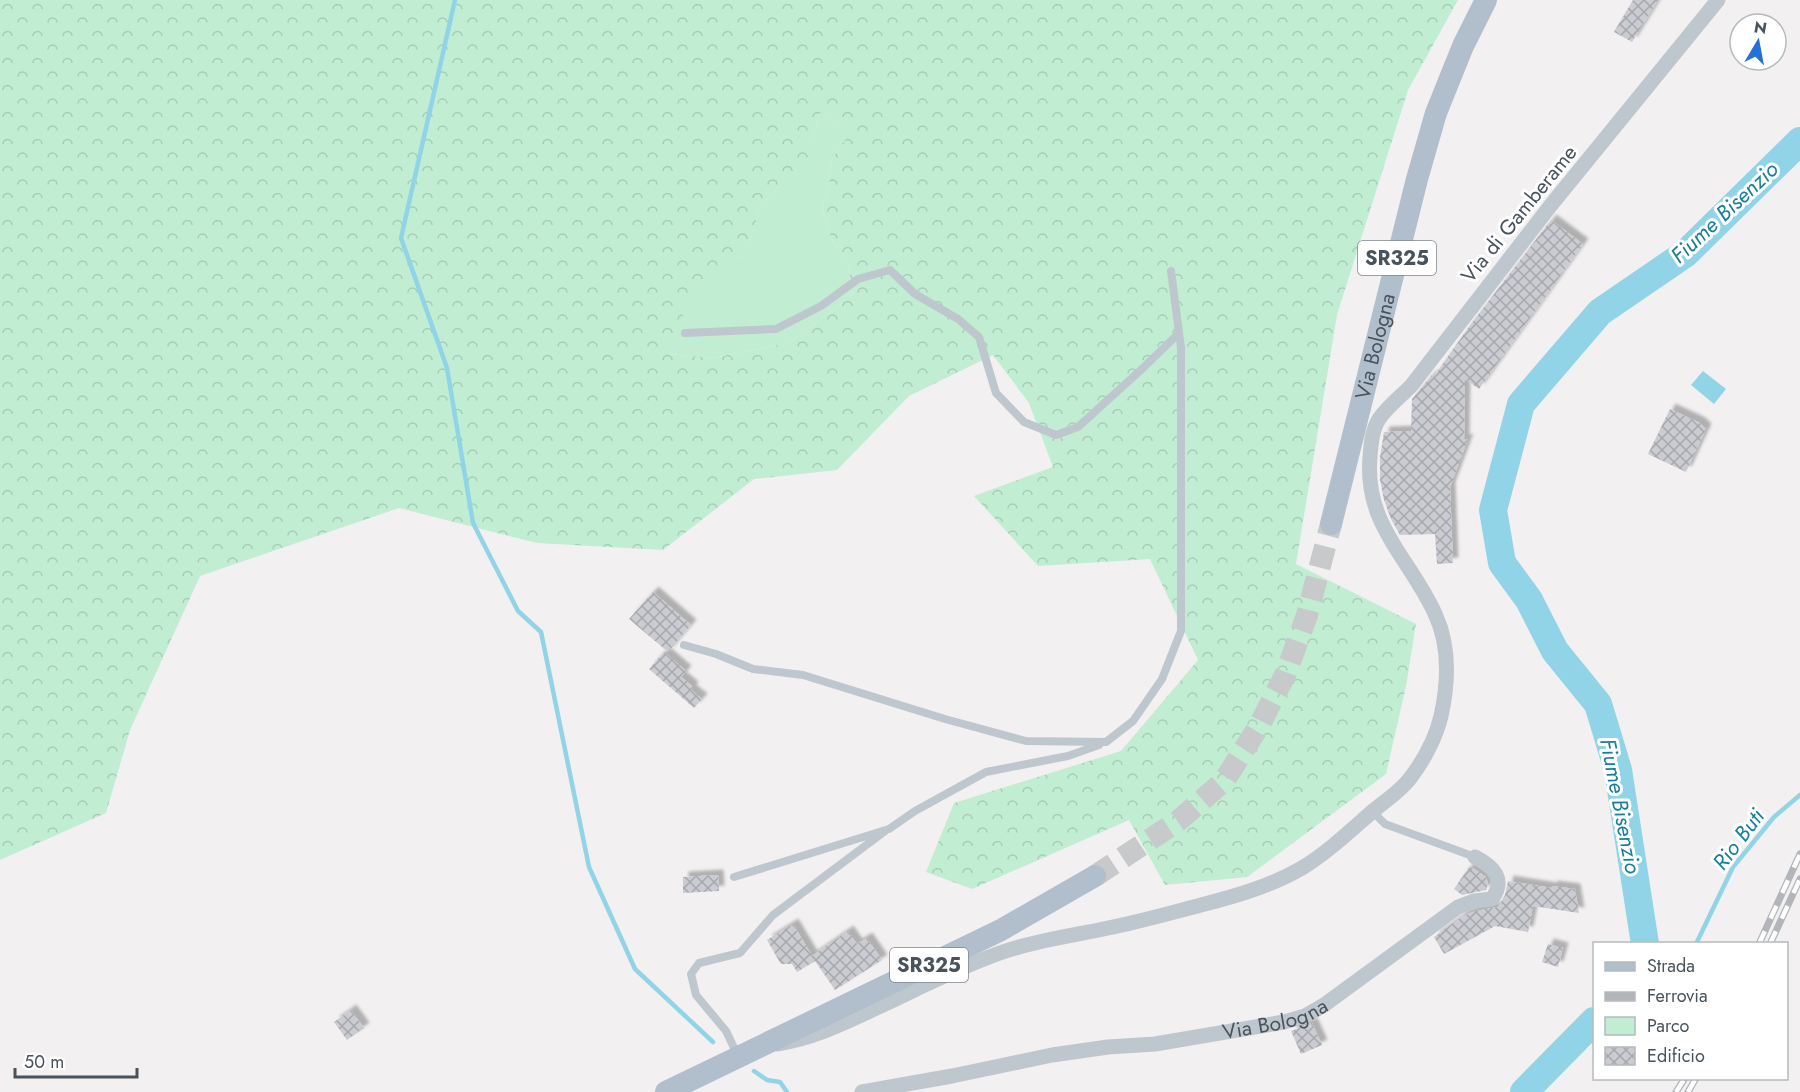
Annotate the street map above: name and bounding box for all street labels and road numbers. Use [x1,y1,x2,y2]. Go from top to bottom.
street label: Via di Gamberame [1454,139,1584,289]
road number: SR325 [1358,241,1436,275]
street label: Via Bologna [1348,290,1403,403]
road number: SR325 [890,948,968,982]
street label: Via Bologna [1220,991,1333,1047]

